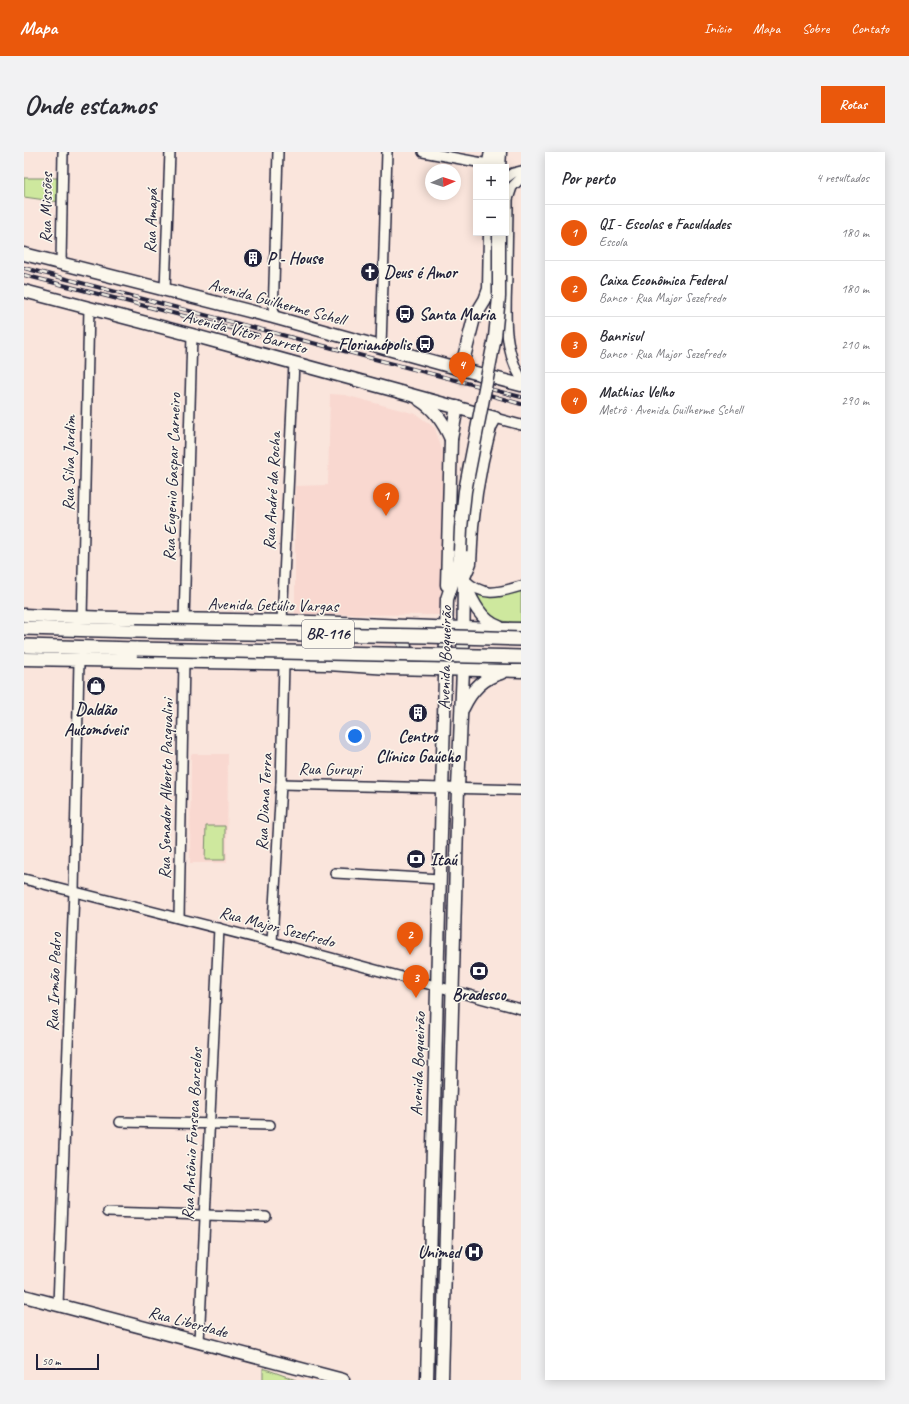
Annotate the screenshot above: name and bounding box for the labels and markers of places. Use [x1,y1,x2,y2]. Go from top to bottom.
building icon: P - House [242,247,264,269]
place label: P - House [267,248,324,269]
church icon: Deus é Amor [359,261,381,283]
place label: Deus é Amor [384,262,459,283]
bus stop icon: Santa Maria [394,303,416,325]
place label: Santa Maria [419,304,497,325]
bus stop icon: Florianópolis [414,333,436,355]
place label: Florianópolis [338,334,413,355]
pin: 4 [449,352,475,385]
pin: 1 [373,483,399,516]
shop icon: Daldão Automóveis [85,675,107,697]
place label: Daldão Automóveis [64,699,130,740]
building icon: Centro Clínico Gaúcho [407,702,429,724]
place label: Centro Clínico Gaúcho [376,726,462,767]
bank icon: Itaú [405,848,427,870]
place label: Itaú [430,849,458,870]
pin: 2 [397,922,423,955]
bank icon: Bradesco [468,960,490,982]
pin: 3 [403,965,429,998]
place label: Bradesco [452,984,508,1005]
hospital icon: Unimed [463,1241,485,1263]
place label: Unimed [418,1242,463,1263]

